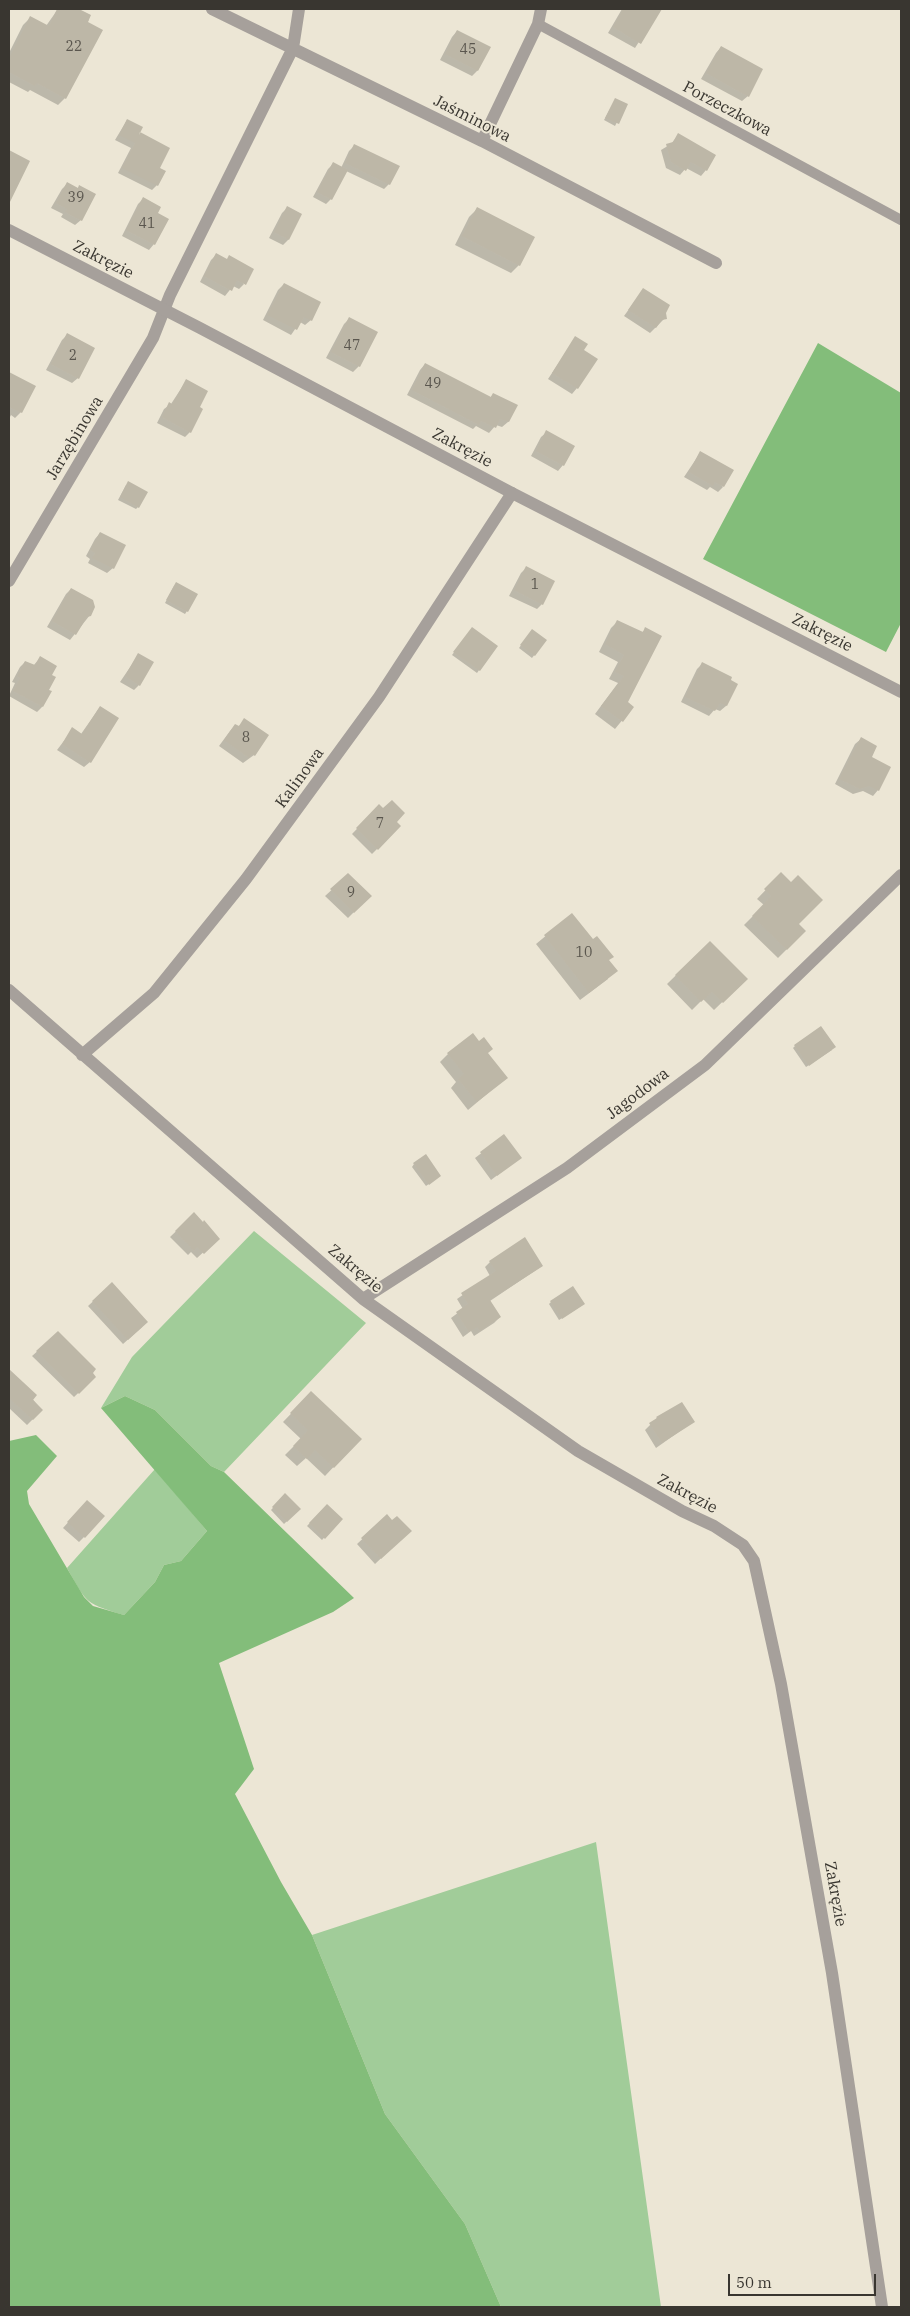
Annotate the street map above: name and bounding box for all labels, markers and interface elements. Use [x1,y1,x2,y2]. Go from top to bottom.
house number: 22 [66,39,82,55]
house number: 45 [460,42,476,58]
street label: Porzeczkowa [679,78,775,140]
street label: Jaśminowa [430,91,514,147]
house number: 39 [68,190,84,206]
house number: 41 [139,216,155,232]
street label: Zakręzie [69,237,137,283]
house number: 47 [344,338,360,354]
house number: 2 [69,348,77,364]
house number: 49 [425,376,441,392]
street label: Jarzębinowa [42,393,108,483]
street label: Zakręzie [429,424,495,472]
house number: 1 [531,577,539,593]
street label: Zakręzie [788,610,856,656]
house number: 8 [242,730,250,746]
street label: Kalinowa [272,744,328,812]
house number: 7 [376,816,384,832]
house number: 9 [347,885,355,901]
house number: 10 [576,945,592,961]
street label: Jagodowa [603,1064,673,1124]
street label: Zakręzie [324,1241,386,1297]
street label: Zakręzie [654,1470,720,1518]
street label: Zakręzie [820,1860,850,1928]
scale bar [730,2264,878,2296]
text: 50 m [736,2273,772,2292]

